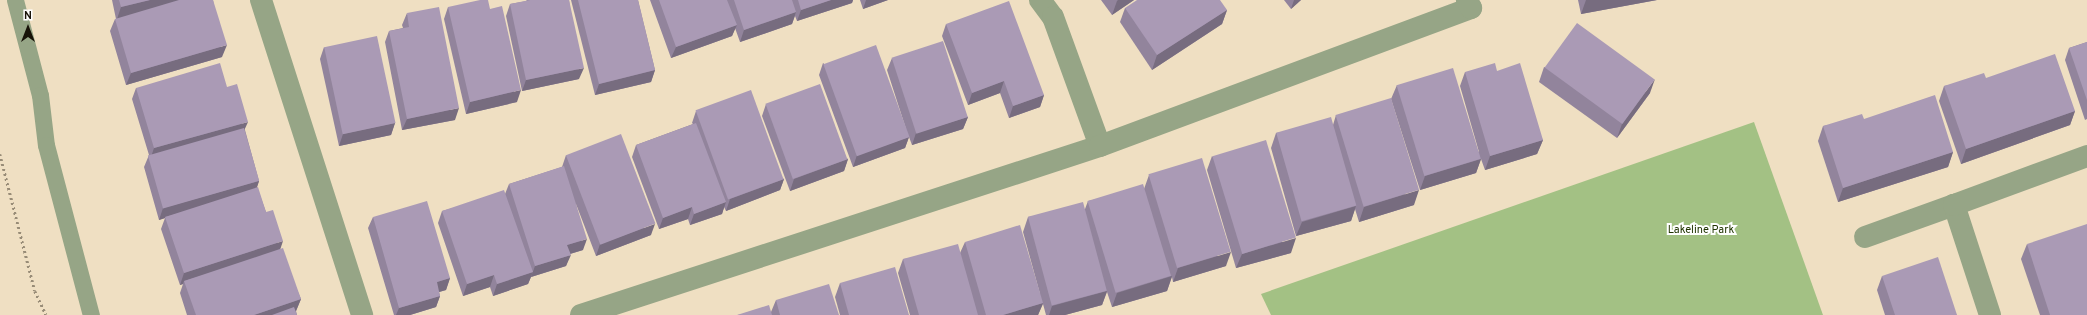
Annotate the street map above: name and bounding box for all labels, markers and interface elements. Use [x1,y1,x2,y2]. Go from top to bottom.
north arrow [8,8,48,48]
text: N [24,9,32,23]
park label: Lakeline Park [1668,223,1734,237]

